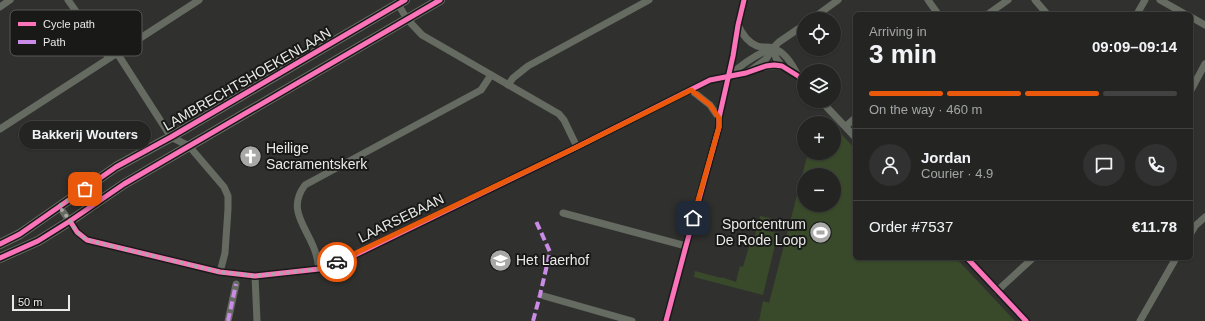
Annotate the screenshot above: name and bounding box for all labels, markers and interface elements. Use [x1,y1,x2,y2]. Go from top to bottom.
legend [10,10,142,56]
map controls [797,12,841,212]
button: locate [797,12,841,56]
text: Cycle path [43,18,95,30]
street label: LAMBRECHTSHOEKENLAAN [160,24,334,134]
text: Arriving in [869,24,927,39]
text: Path [43,36,66,48]
text: 09:09–09:14 [1092,38,1177,55]
text: 3 min [869,39,937,69]
button: layers [797,64,841,108]
text: On the way · 460 m [869,102,982,117]
button: + [797,116,841,160]
callout: Bakkerij Wouters [19,121,151,149]
text: Bakkerij Wouters [32,127,138,142]
place label: Heilige Sacramentskerk [266,140,368,172]
church icon: Heilige Sacramentskerk [238,143,264,169]
button: person [869,144,911,186]
button: chat [1083,144,1125,186]
button: phone [1135,144,1177,186]
text: Jordan [921,149,971,166]
text: Courier · 4.9 [921,166,993,181]
button: − [797,168,841,212]
pin [68,172,102,206]
icon: bag [74,178,96,200]
street label: LAARSEBAAN [356,190,446,246]
pin [676,201,710,235]
icon: home [682,207,704,229]
place label: Sportcentrum De Rode Loop [716,216,806,248]
text: Order #7537 [869,218,953,235]
text: €11.78 [1132,218,1177,235]
sports icon: Sportcentrum De Rode Loop [808,219,834,245]
courier [317,242,357,282]
school or university icon: Het Laerhof [488,247,514,273]
icon: car [326,251,348,273]
place label: Het Laerhof [516,252,589,268]
scale bar [12,293,70,312]
text: 50 m [18,296,42,308]

